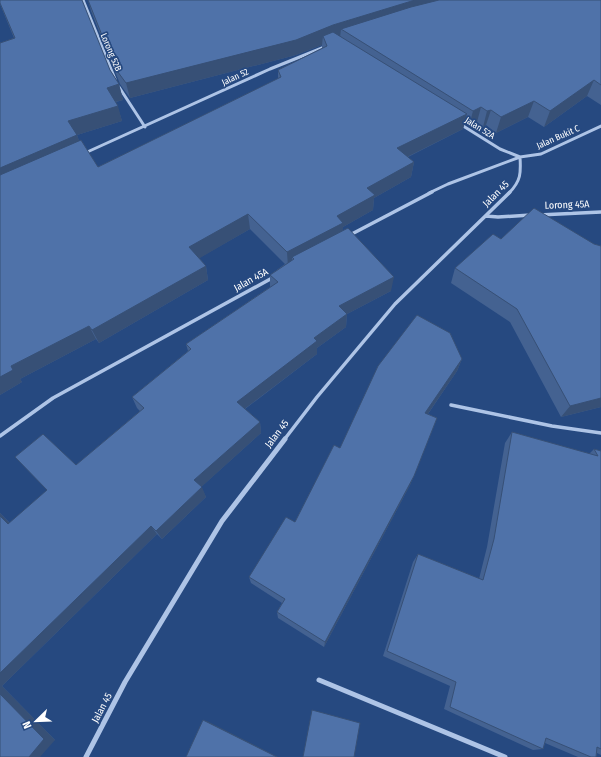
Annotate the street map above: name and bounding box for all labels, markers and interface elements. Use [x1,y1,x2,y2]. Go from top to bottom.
street label: Lorong 52B [99,32,123,73]
street label: Jalan 52 [220,66,250,88]
street label: Jalan 52A [463,115,497,141]
street label: Jalan Bukit C [535,123,581,151]
street label: Jalan 45 [480,178,512,210]
street label: Lorong 45A [544,198,590,212]
street label: Jalan 45A [232,265,271,294]
street label: Jalan 45 [263,417,292,450]
street label: Jalan 45 [89,691,115,725]
north arrow [16,701,56,741]
text: N [20,719,35,730]

